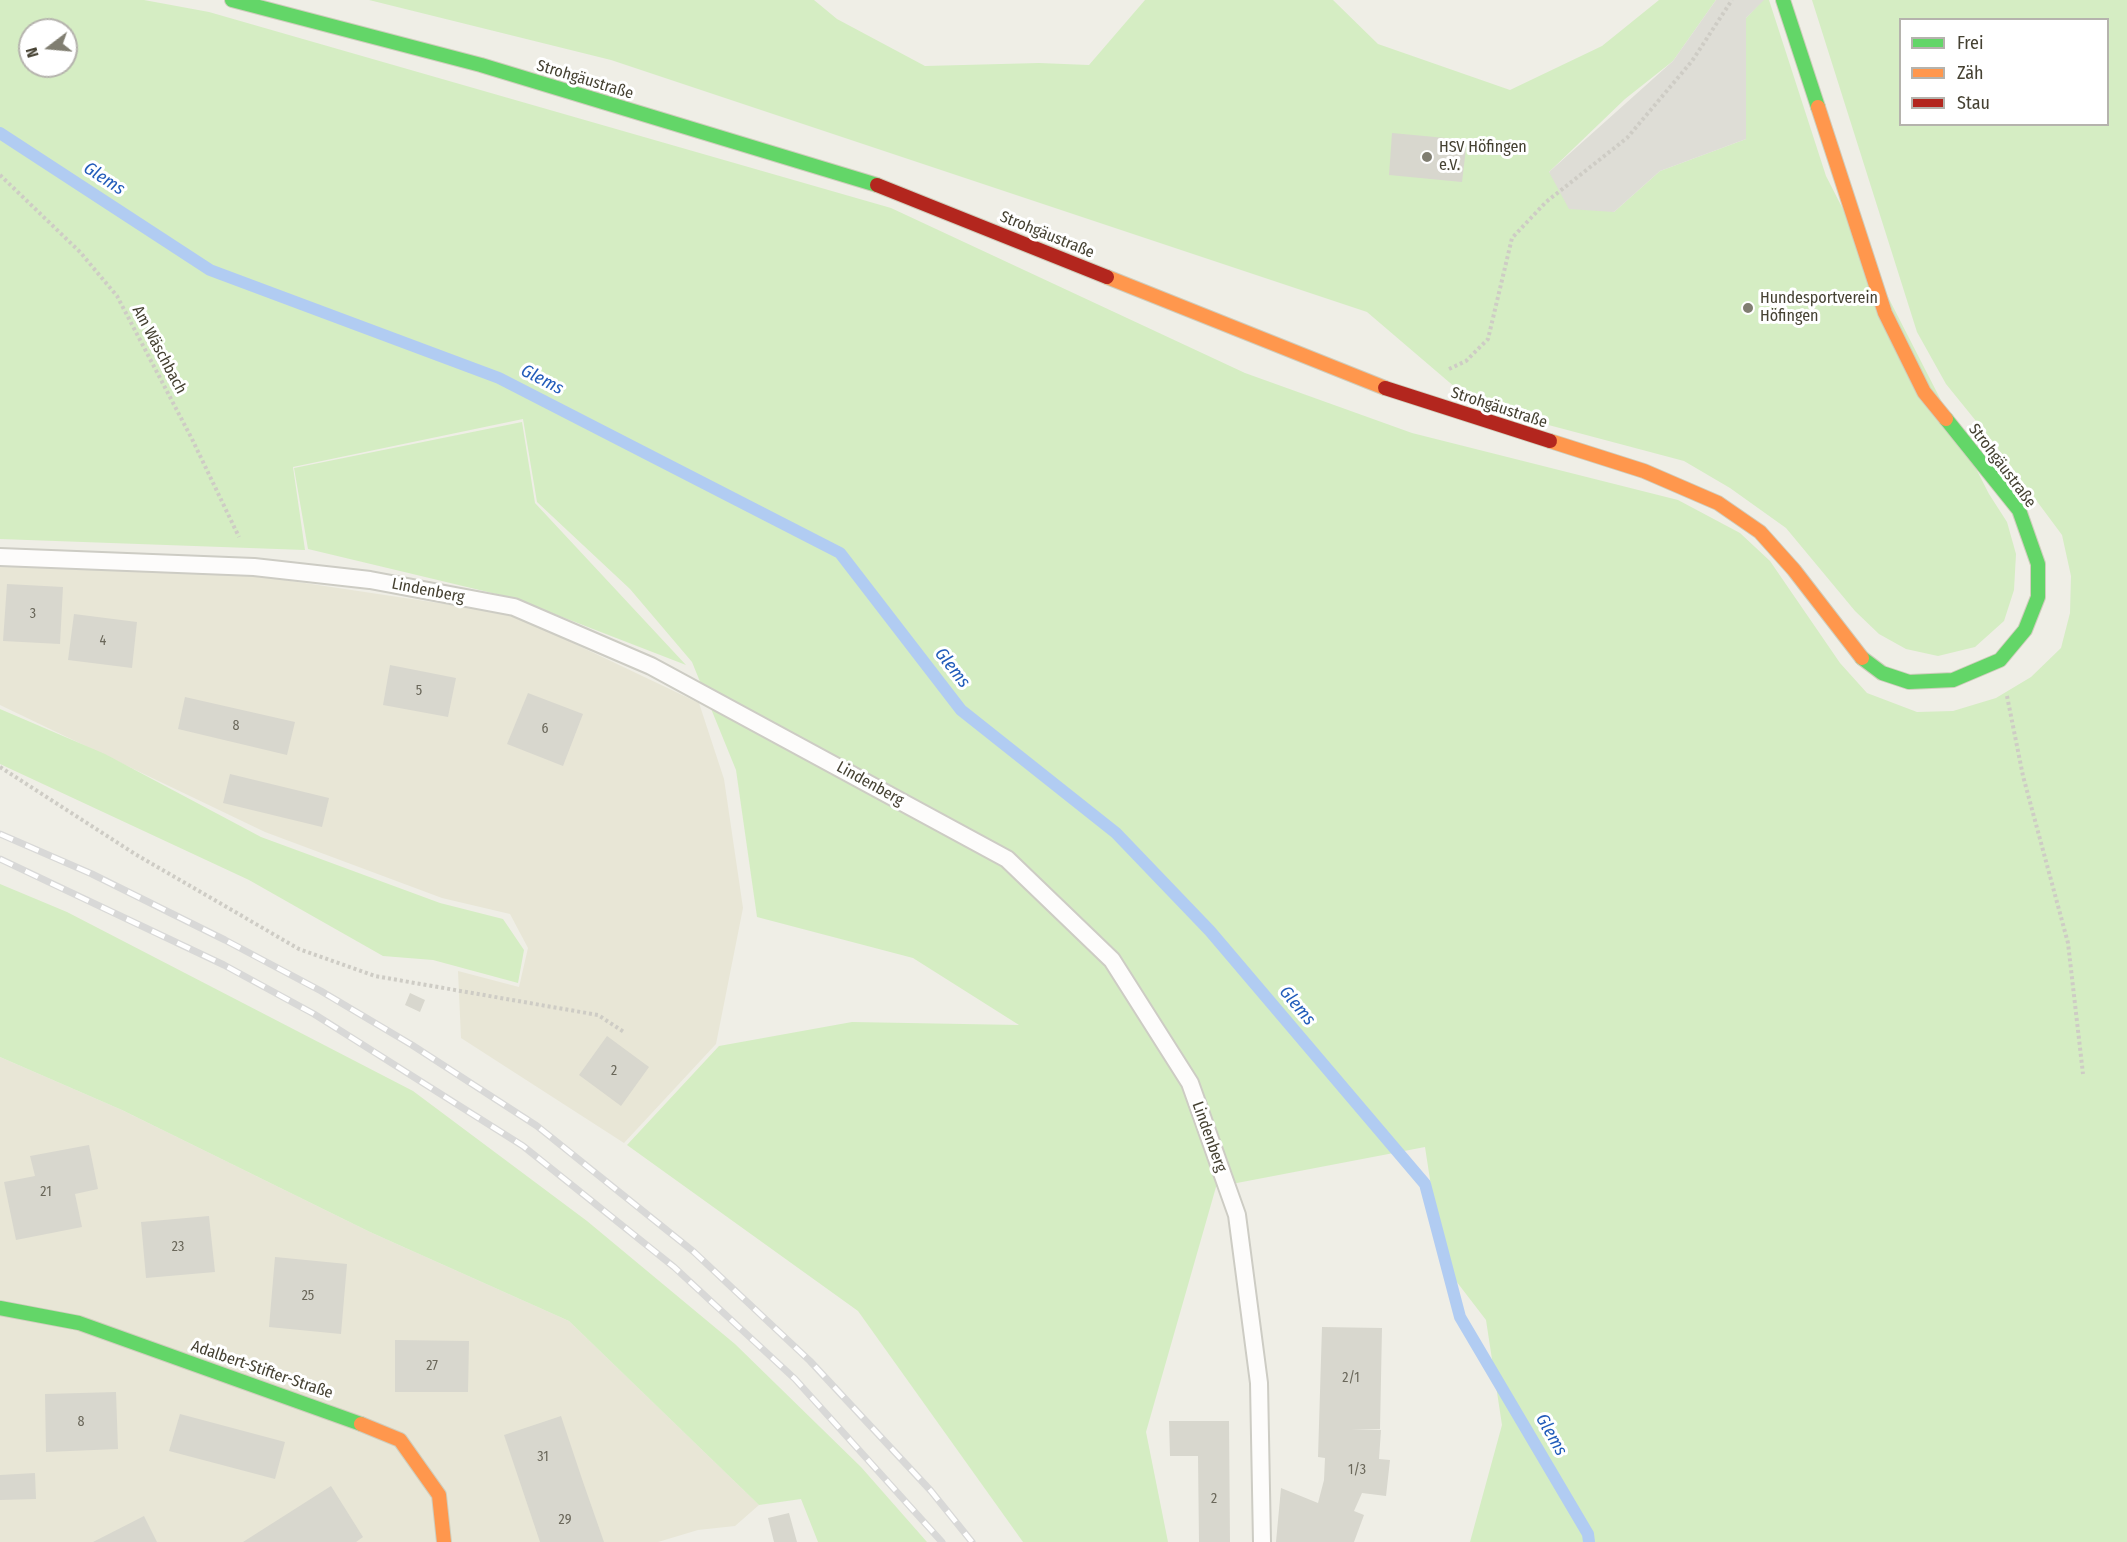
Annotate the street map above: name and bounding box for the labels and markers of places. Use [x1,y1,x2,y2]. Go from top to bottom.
place label: HSV Höfingen e.V. [1439,138,1527,176]
marker: HSV Höfingen e.V. [1420,150,1434,164]
place label: Hundesportverein Höfingen [1760,289,1878,327]
marker: Hundesportverein Höfingen [1741,301,1755,315]

